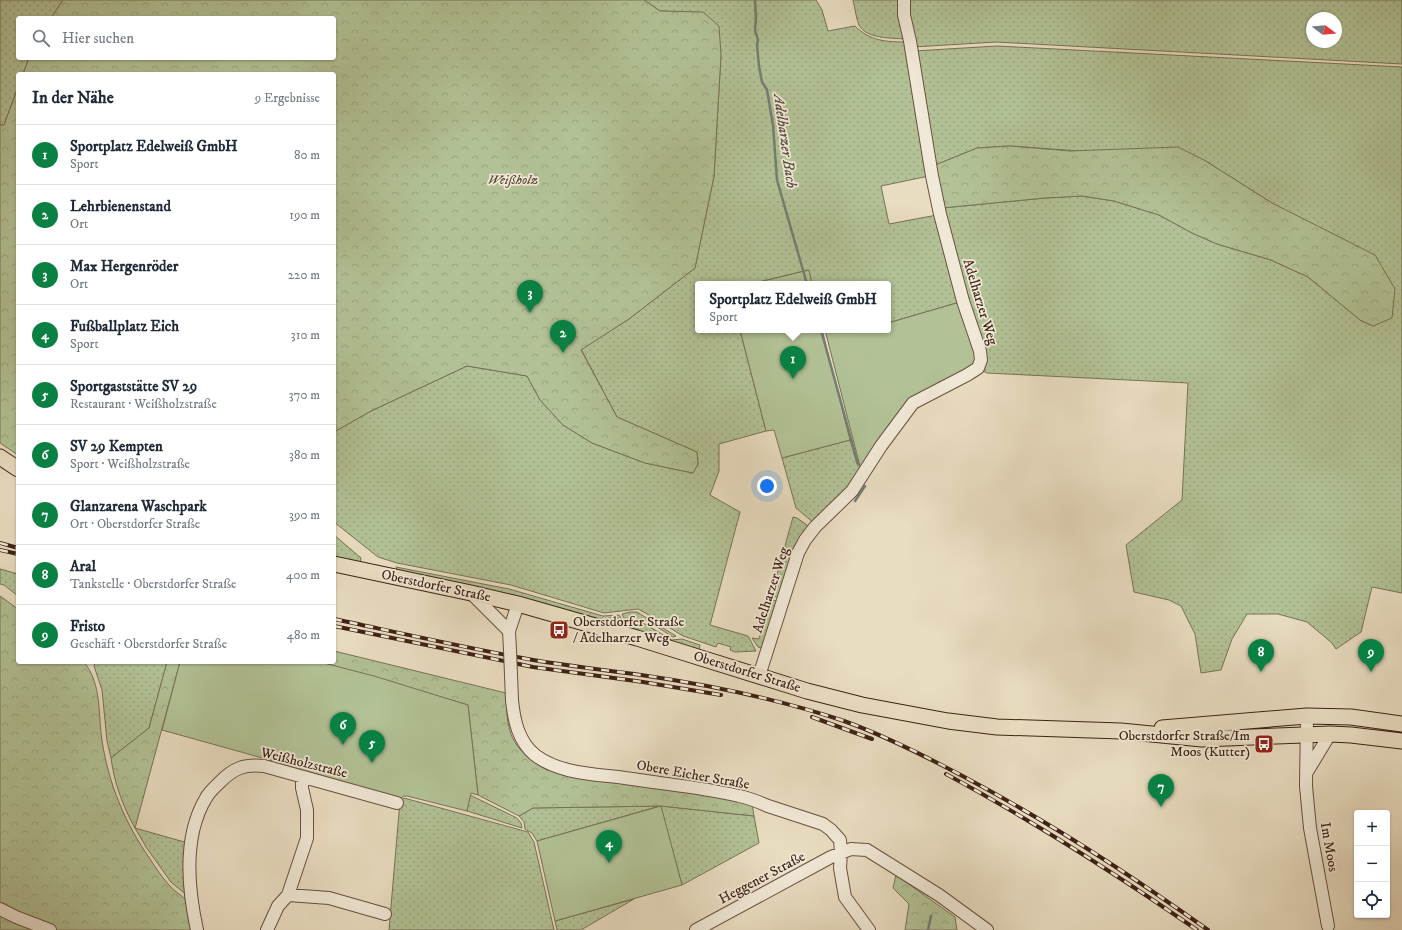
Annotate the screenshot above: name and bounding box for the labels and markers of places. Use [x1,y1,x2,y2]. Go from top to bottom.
pin: 3 [517,280,543,313]
pin: 2 [550,320,576,353]
pin: 1 [780,346,806,379]
place label: Oberstdorfer Straße / Adelharzer Weg [573,613,684,647]
bus stop icon: Oberstdorfer Straße / Adelharzer Weg [548,619,570,641]
pin: 8 [1248,639,1274,672]
pin: 9 [1358,639,1384,672]
pin: 6 [330,712,356,745]
place label: Oberstdorfer Straße/Im Moos (Kutter) [1119,727,1250,761]
pin: 5 [359,730,385,763]
bus stop icon: Oberstdorfer Straße/Im Moos (Kutter) [1253,733,1275,755]
pin: 7 [1148,774,1174,807]
pin: 4 [596,830,622,863]

